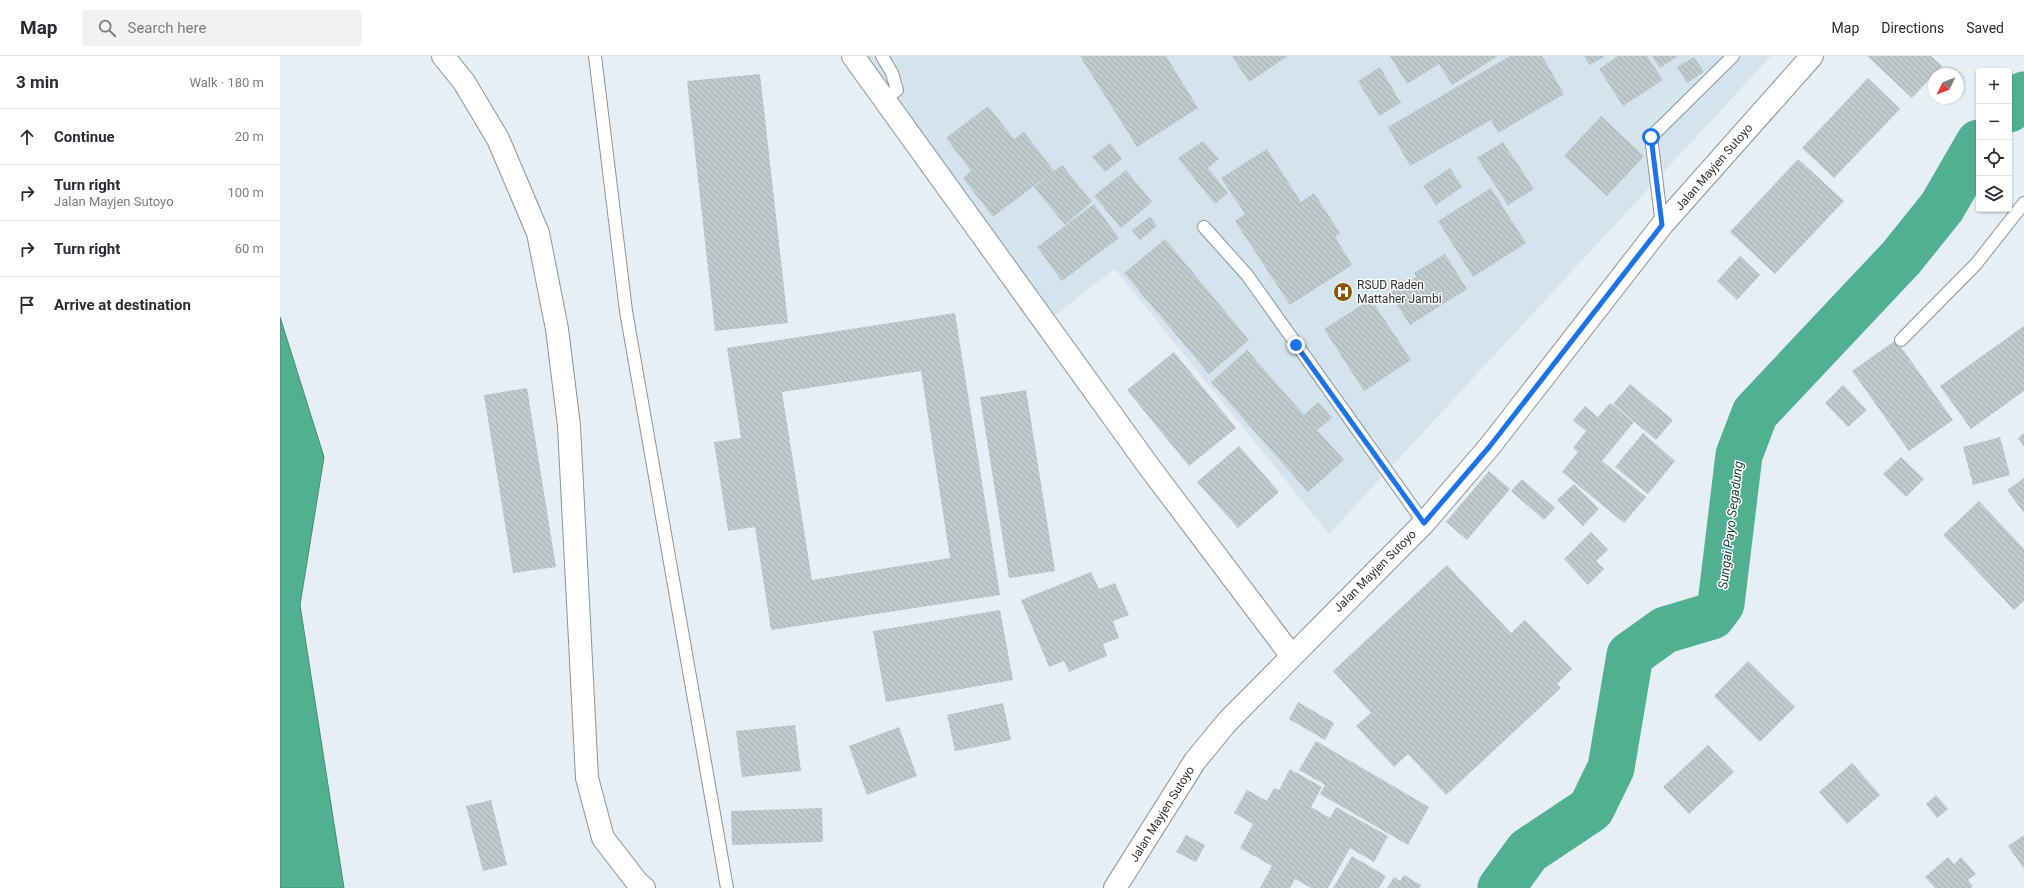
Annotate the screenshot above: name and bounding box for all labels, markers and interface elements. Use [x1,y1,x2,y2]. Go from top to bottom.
search box [82,10,362,46]
text: Map [20,16,58,39]
icon: search [96,17,118,39]
text: Search here [128,19,206,37]
text: Map [1832,20,1859,36]
text: Directions [1881,20,1944,36]
text: Saved [1966,20,2004,36]
north arrow [1928,68,1964,104]
map controls [1976,68,2012,212]
button: + [1976,68,2012,104]
text: 3 min [16,72,59,92]
text: Walk · 180 m [189,75,264,90]
button: − [1976,104,2012,140]
street label: Jalan Mayjen Sutoyo [1673,121,1756,213]
icon: ahead [16,126,38,148]
text: Continue [54,128,115,146]
route start [1642,128,1660,146]
text: 20 m [235,129,264,144]
button: locate [1976,140,2012,176]
text: Turn right [54,176,120,194]
button: layers [1976,176,2012,212]
icon: right [16,182,38,204]
text: 100 m [227,185,264,200]
text: Jalan Mayjen Sutoyo [54,194,174,209]
icon: right [16,238,38,260]
text: Turn right [54,240,120,258]
text: 60 m [235,241,264,256]
place label: RSUD Raden Mattaher Jambi [1357,278,1442,306]
hospital icon: RSUD Raden Mattaher Jambi [1332,281,1354,303]
icon: arrive [16,294,38,316]
text: Arrive at destination [54,296,191,314]
route end [1287,336,1305,354]
water label: Sungai Payo Segadung [1715,460,1746,590]
street label: Jalan Mayjen Sutoyo [1331,527,1419,615]
street label: Jalan Mayjen Sutoyo [1127,763,1197,865]

